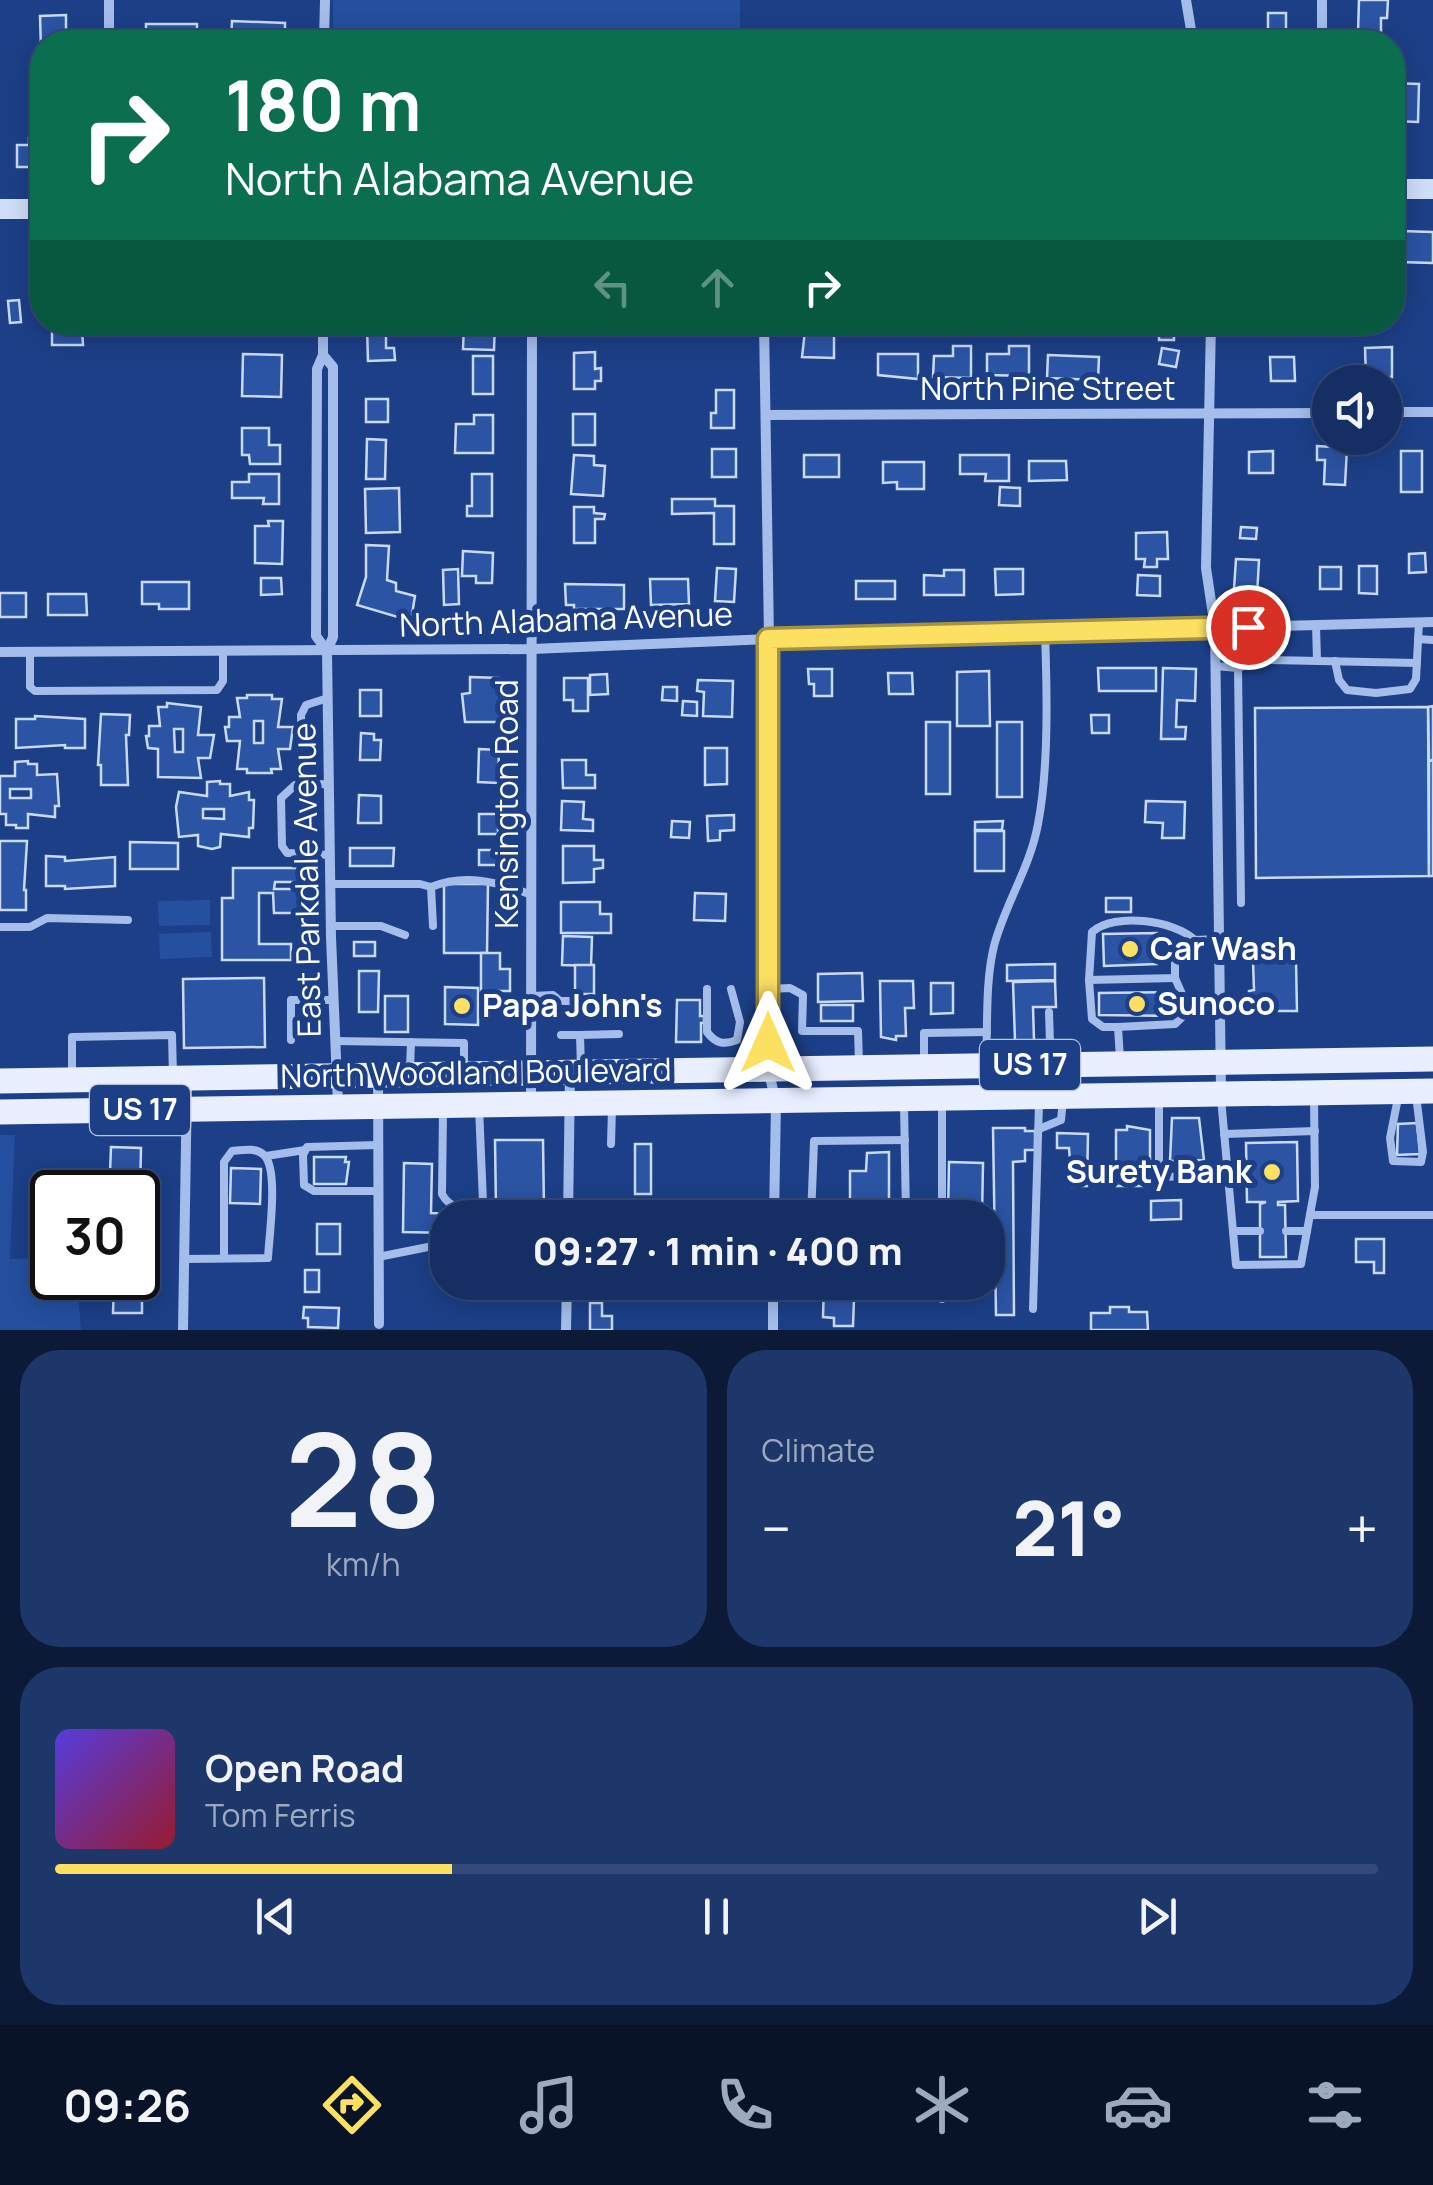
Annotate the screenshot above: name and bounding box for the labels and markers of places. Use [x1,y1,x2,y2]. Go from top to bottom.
pin [1206,585,1291,670]
place label: Car Wash [1150,926,1297,970]
marker: Car Wash [1119,938,1141,960]
place label: Sunoco [1157,981,1275,1025]
place label: Papa John's [482,983,663,1027]
marker: Sunoco [1126,993,1148,1015]
marker: Papa John's [451,995,473,1017]
place label: Surety Bank [1066,1149,1253,1193]
marker: Surety Bank [1261,1161,1283,1183]

